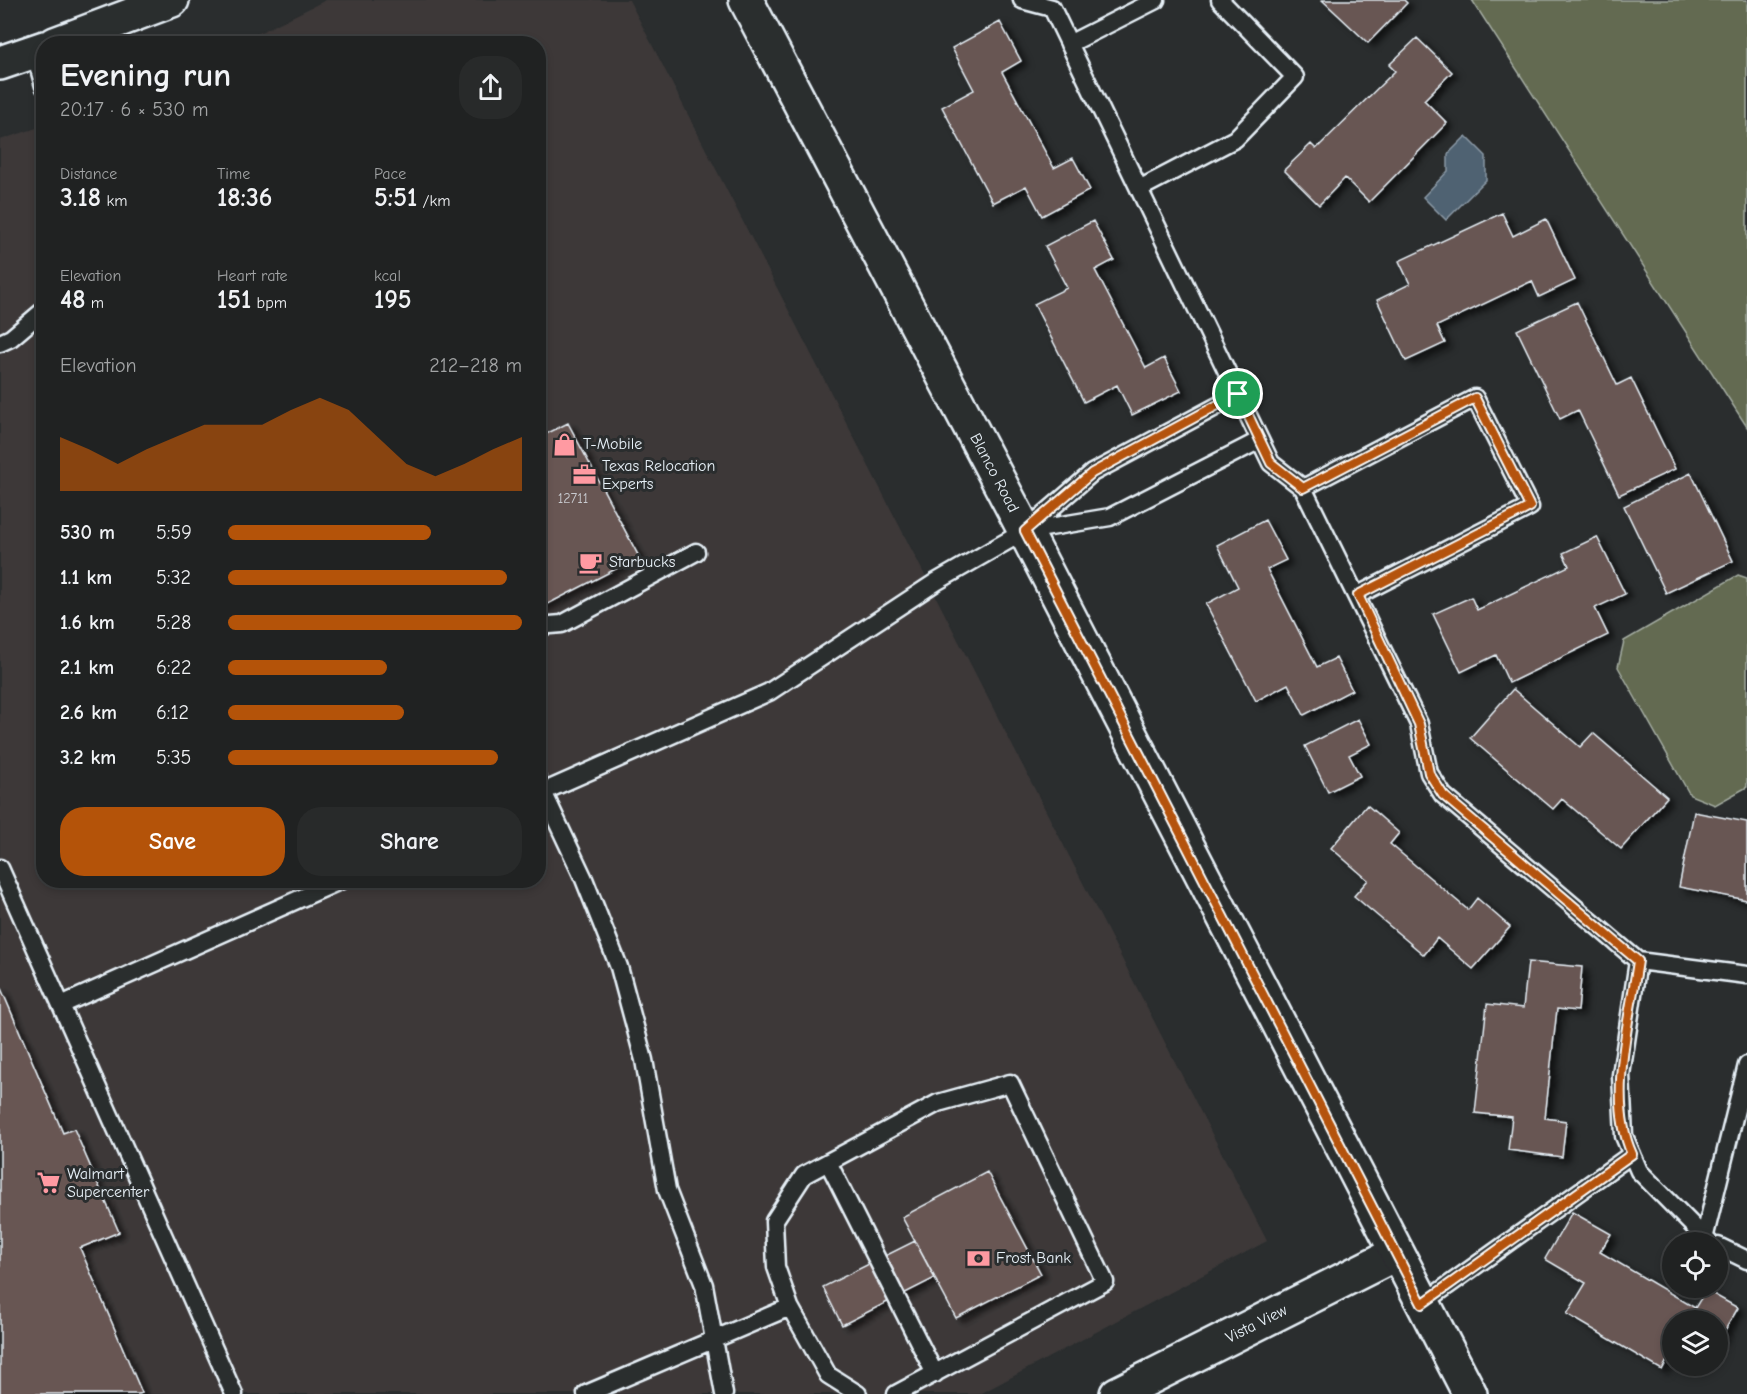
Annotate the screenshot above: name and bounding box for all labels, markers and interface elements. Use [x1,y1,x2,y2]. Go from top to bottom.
text: Evening run [60,56,231,94]
button: share [459,56,522,119]
text: 20:17 · 6 × 530 m [60,98,209,121]
text: Distance [60,165,117,183]
text: Time [217,165,250,183]
text: Pace [374,165,406,183]
text: 3.18 [60,183,101,213]
text: 18:36 [217,183,272,213]
text: 5:51 [374,183,417,213]
text: km [101,192,127,210]
text: /km [417,192,451,210]
text: Elevation [60,267,121,285]
text: Heart rate [217,267,288,285]
text: kcal [374,267,401,285]
text: 48 [60,285,86,315]
text: 151 [217,285,251,315]
text: 195 [374,285,412,315]
text: m [86,294,104,312]
text: bpm [251,294,287,312]
text: Elevation [60,354,137,377]
text: 212–218 m [429,354,522,377]
pin [1212,368,1263,419]
icon: arrive [1221,377,1254,410]
street label: Blanco Road [966,430,1023,515]
shop icon: T-Mobile [552,431,578,457]
place label: T-Mobile [583,435,642,453]
place label: Texas Relocation Experts [602,457,715,493]
office icon: Texas Relocation Experts [571,462,597,488]
house number: 12711 [558,490,588,507]
text: 530 m [60,521,115,544]
text: 5:59 [156,521,192,544]
cafe icon: Starbucks [578,549,604,575]
place label: Starbucks [609,553,676,571]
text: 1.1 km [60,566,112,589]
text: 5:32 [156,566,191,589]
text: 1.6 km [60,611,115,634]
text: 5:28 [156,611,191,634]
text: 2.1 km [60,656,114,679]
text: 6:22 [156,656,191,679]
text: 2.6 km [60,701,117,724]
text: 6:12 [156,701,189,724]
text: 3.2 km [60,746,116,769]
text: 5:35 [156,746,191,769]
button: Save [60,807,285,876]
button: Share [297,807,522,876]
place label: Walmart Supercenter [67,1165,150,1201]
supermarket icon: Walmart Supercenter [36,1170,62,1196]
map controls [1662,1232,1728,1376]
button: locate [1662,1232,1728,1298]
bank icon: Frost Bank [965,1245,991,1271]
place label: Frost Bank [996,1249,1071,1267]
street label: Vista View [1223,1301,1290,1347]
button: layers [1662,1310,1728,1376]

